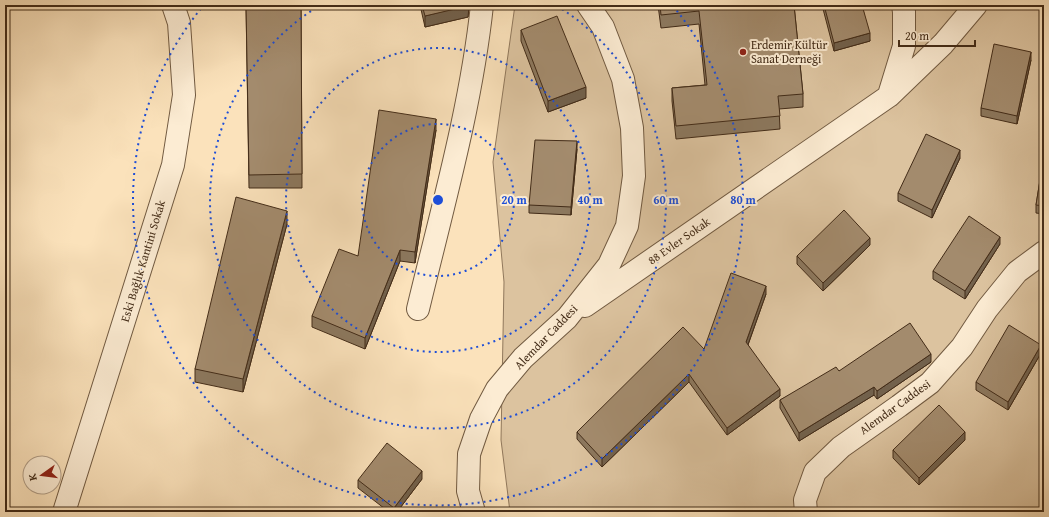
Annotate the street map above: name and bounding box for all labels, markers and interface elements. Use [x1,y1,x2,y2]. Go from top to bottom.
scale bar [899,22,975,48]
text: 20 m [905,27,929,44]
place label: Erdemir Kültür Sanat Derneği [751,36,827,67]
marker: Erdemir Kültür Sanat Derneği [738,47,748,57]
text: 20 m [501,191,527,208]
text: 40 m [577,191,603,208]
text: 60 m [653,191,679,208]
text: 80 m [730,191,756,208]
centre of rings [431,193,445,207]
street label: Eski Bağlık Kantini Sokak [116,197,169,324]
street label: 88 Evler Sokak [644,212,714,268]
street label: Alemdar Caddesi [510,300,582,373]
street label: Alemdar Caddesi [856,375,934,438]
north arrow [22,455,62,495]
text: K [24,472,41,483]

